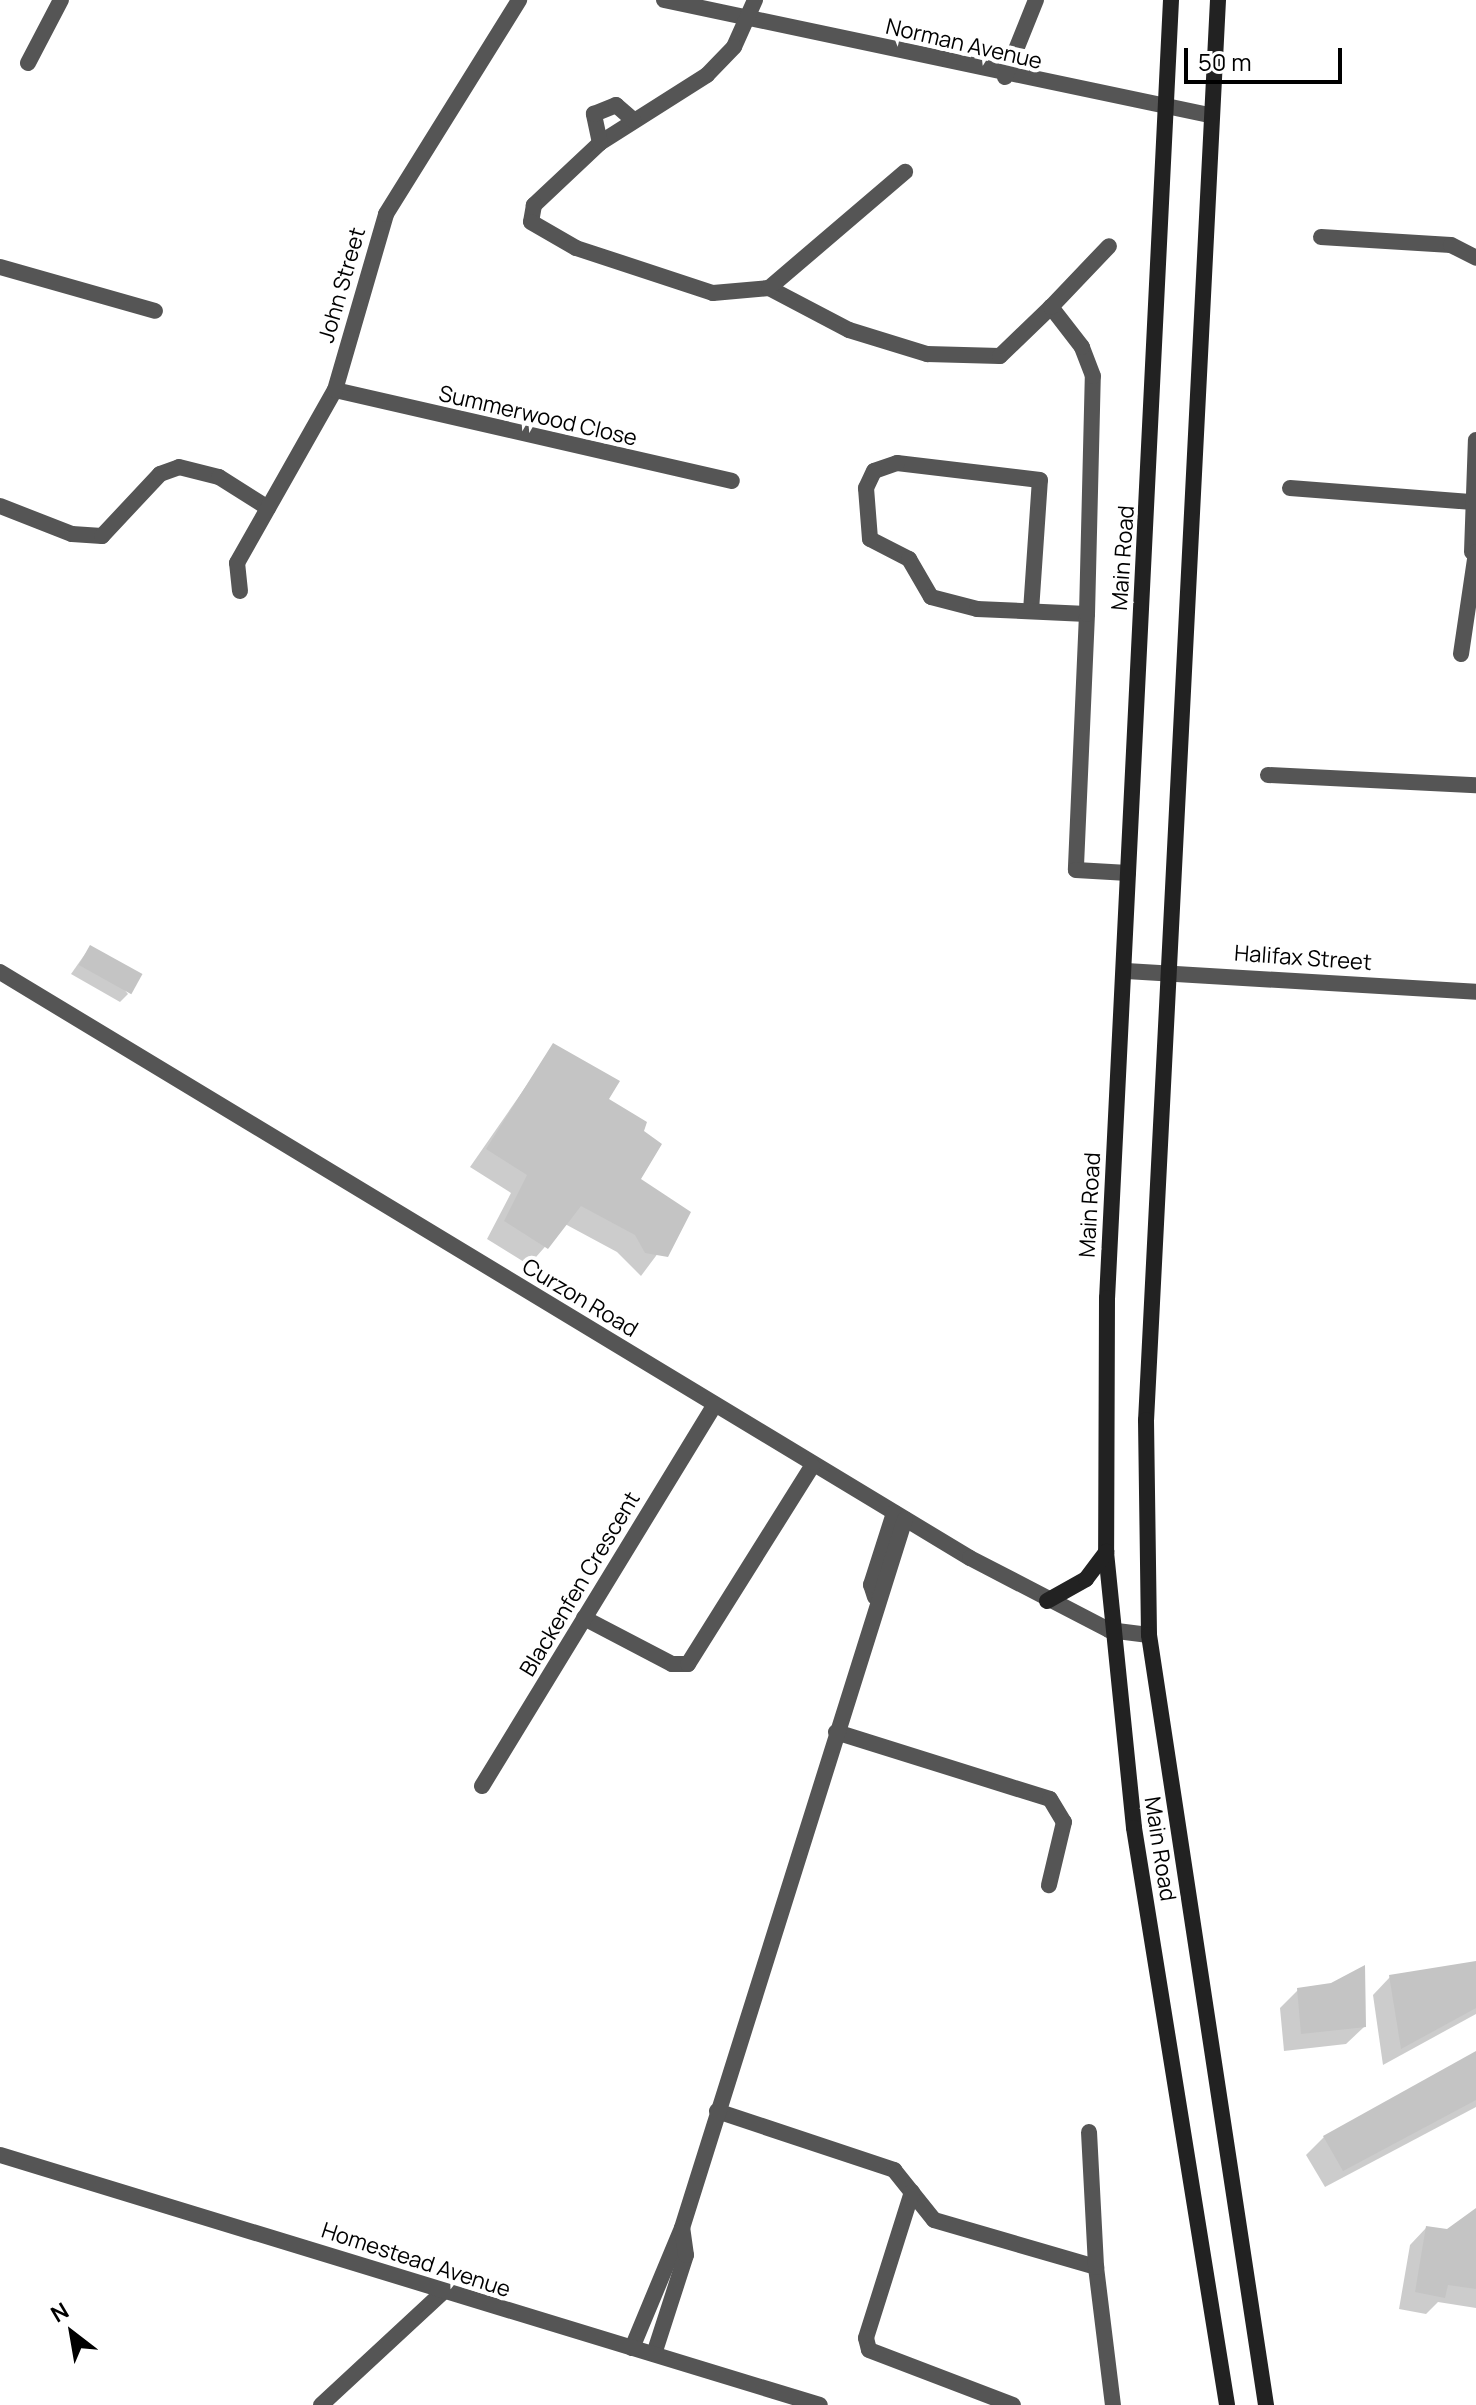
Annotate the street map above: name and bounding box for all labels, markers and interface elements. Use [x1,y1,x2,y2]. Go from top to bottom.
street label: Norman Avenue [883,13,1045,75]
scale bar [1188,32,1346,82]
text: 50 m [1198,45,1252,78]
street label: John Street [313,224,371,346]
street label: Summerwood Close [436,380,640,452]
street label: Main Road [1106,504,1140,612]
street label: Halifax Street [1233,940,1373,976]
street label: Main Road [1074,1152,1106,1258]
street label: Curzon Road [517,1253,643,1343]
street label: Blackenfen Crescent [514,1487,646,1681]
street label: Main Road [1139,1795,1181,1903]
street label: Homestead Avenue [318,2217,514,2303]
north arrow [32,2293,112,2373]
text: N [45,2296,74,2329]

